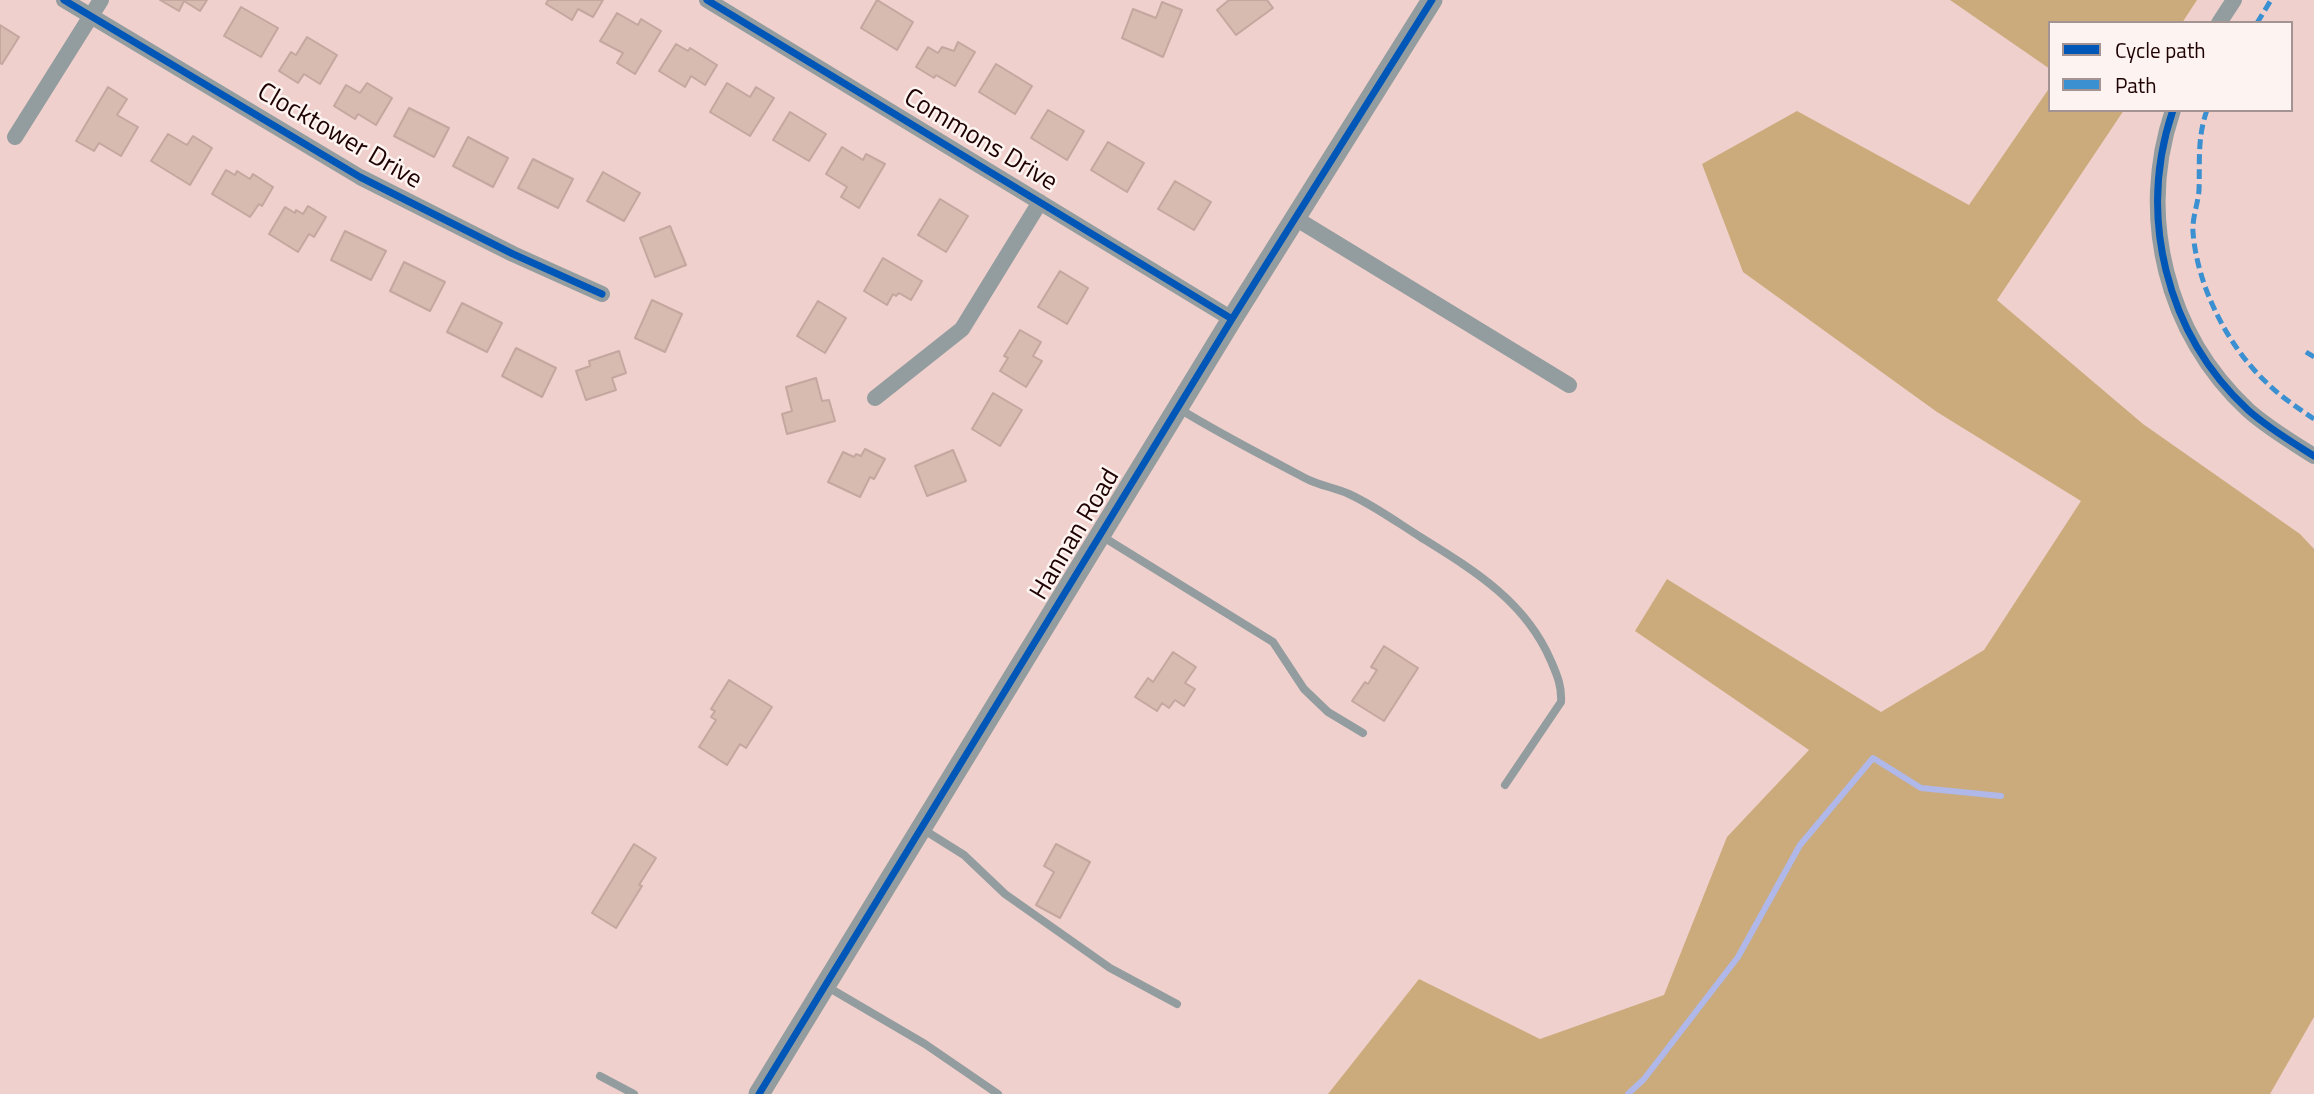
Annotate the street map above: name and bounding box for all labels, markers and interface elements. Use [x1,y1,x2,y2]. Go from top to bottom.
legend [2048,21,2293,112]
text: Cycle path [2115,34,2206,66]
text: Path [2115,69,2157,101]
street label: Clocktower Drive [251,77,427,197]
street label: Commons Drive [898,83,1062,199]
street label: Hannan Road [1025,464,1127,606]

